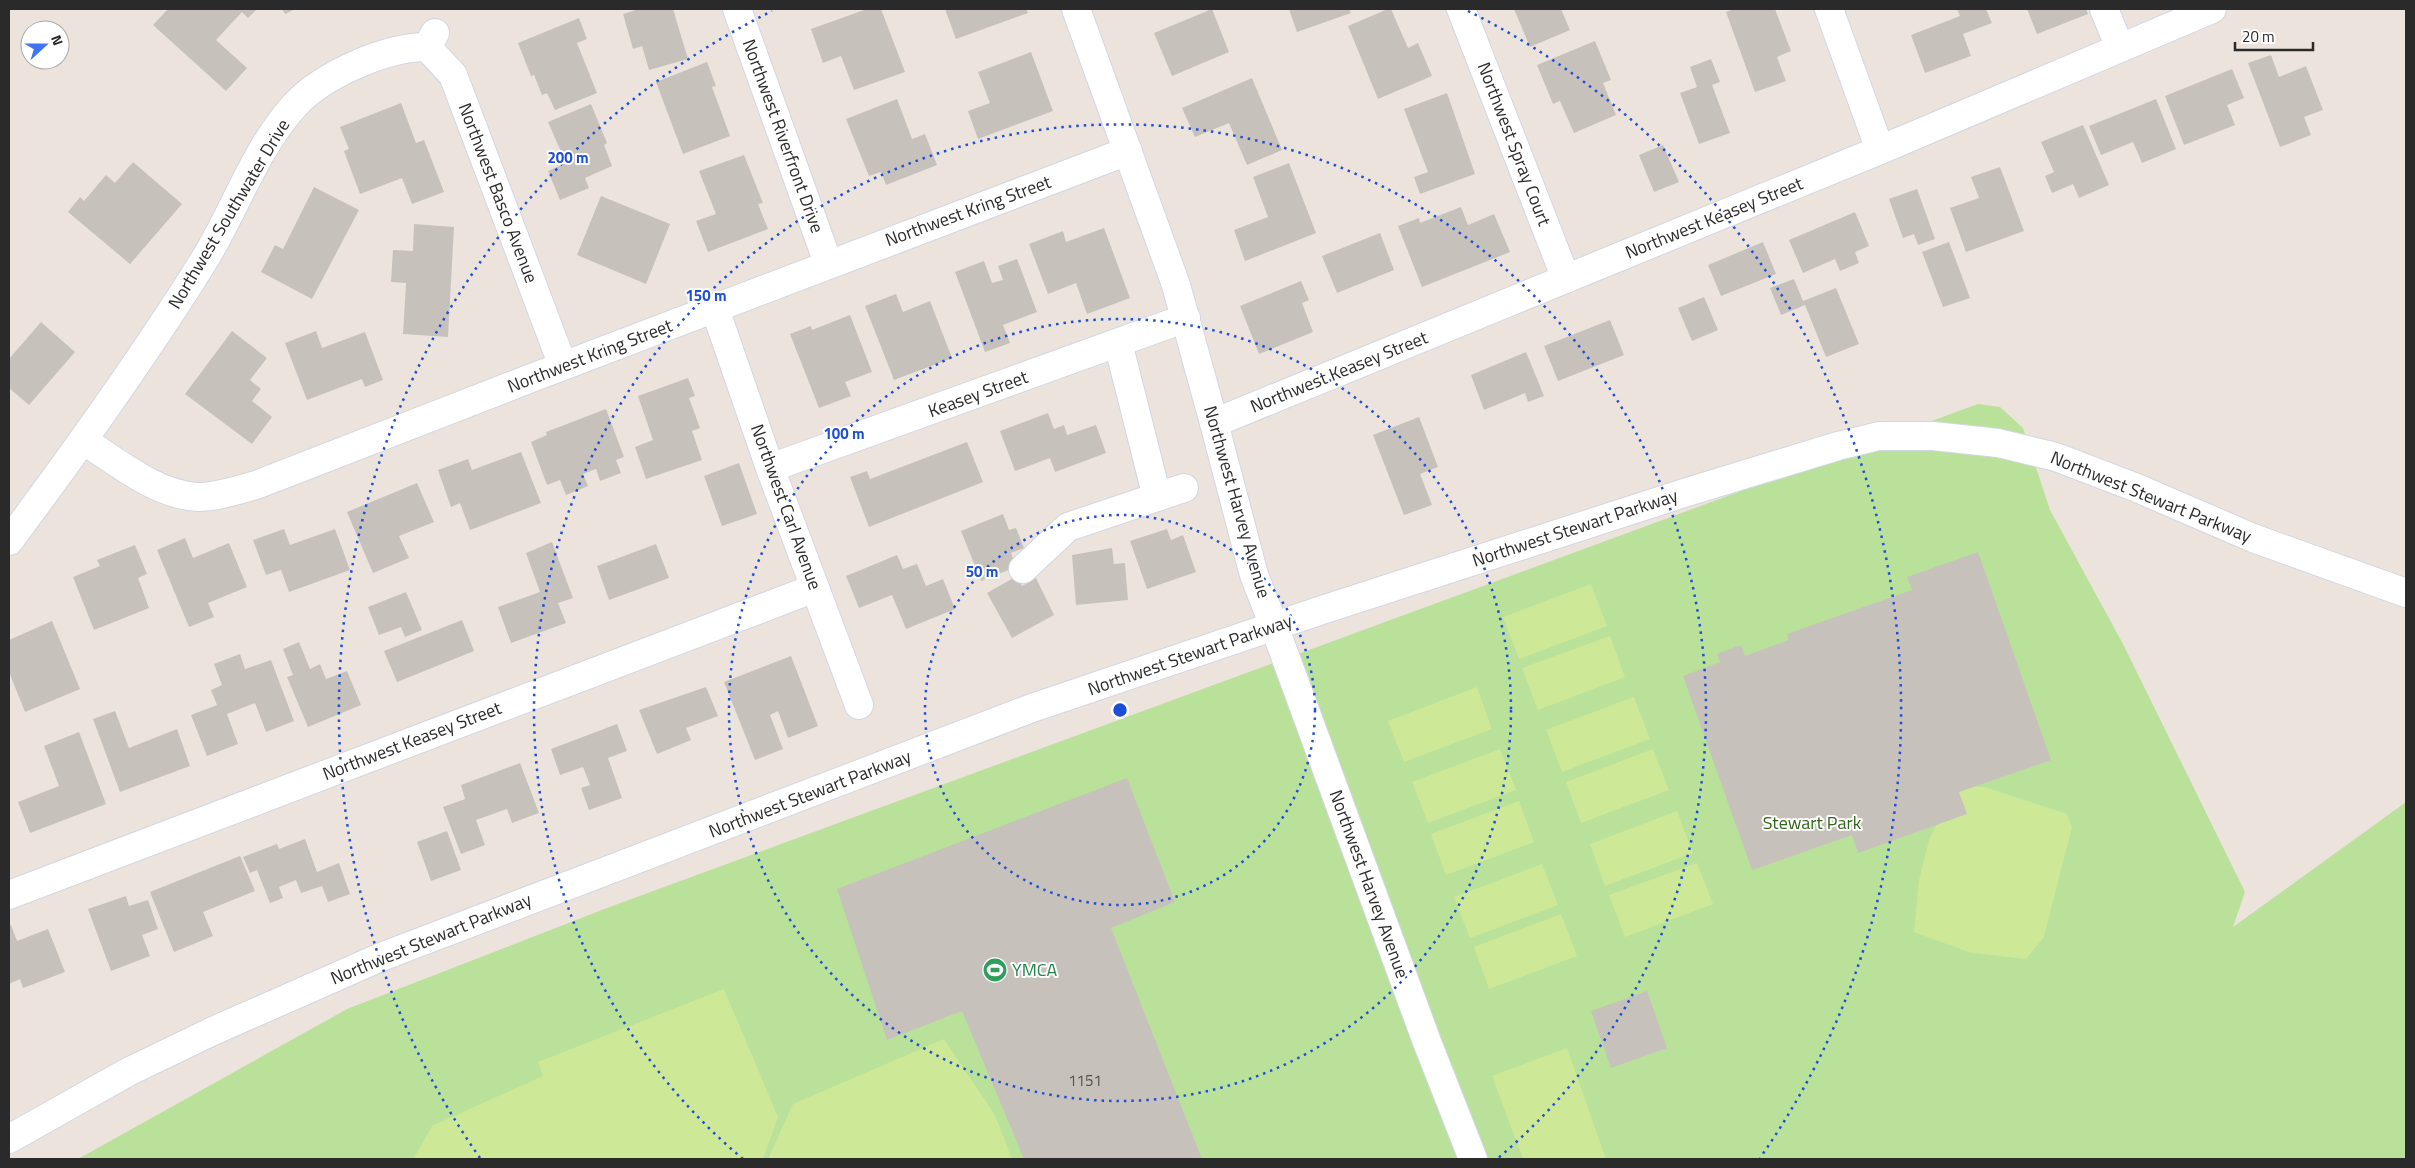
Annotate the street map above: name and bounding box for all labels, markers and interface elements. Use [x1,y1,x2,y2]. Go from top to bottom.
north arrow [20,20,70,70]
scale bar [2235,20,2312,52]
text: 20 m [2242,25,2275,48]
text: N [46,32,69,48]
street label: Northwest Riverfront Drive [736,35,831,237]
street label: Northwest Spray Court [1471,58,1558,230]
street label: Northwest Basco Avenue [452,99,545,287]
street label: Northwest Southwater Drive [161,114,296,314]
text: 200 m [547,146,589,169]
street label: Northwest Kring Street [881,168,1055,253]
street label: Northwest Keasey Street [1621,169,1807,266]
text: 150 m [685,284,727,307]
street label: Northwest Kring Street [503,311,677,399]
street label: Northwest Keasey Street [1246,323,1432,420]
street label: Keasey Street [924,363,1032,424]
street label: Northwest Harvey Avenue [1197,403,1278,601]
street label: Northwest Carl Avenue [744,420,829,593]
text: 100 m [823,422,865,445]
street label: Northwest Stewart Parkway [2047,444,2256,549]
street label: Northwest Stewart Parkway [1469,481,1681,574]
text: 50 m [966,560,998,583]
street label: Northwest Stewart Parkway [1084,607,1296,702]
street label: Northwest Keasey Street [319,694,506,787]
centre of rings [1111,701,1129,719]
street label: Northwest Stewart Parkway [705,742,915,845]
street label: Northwest Harvey Avenue [1323,786,1416,982]
park label: Stewart Park [1763,809,1862,836]
street label: Northwest Stewart Parkway [326,886,536,991]
place label: YMCA [1012,956,1058,983]
sports icon: YMCA [982,957,1008,983]
house number: 1151 [1068,1069,1102,1092]

